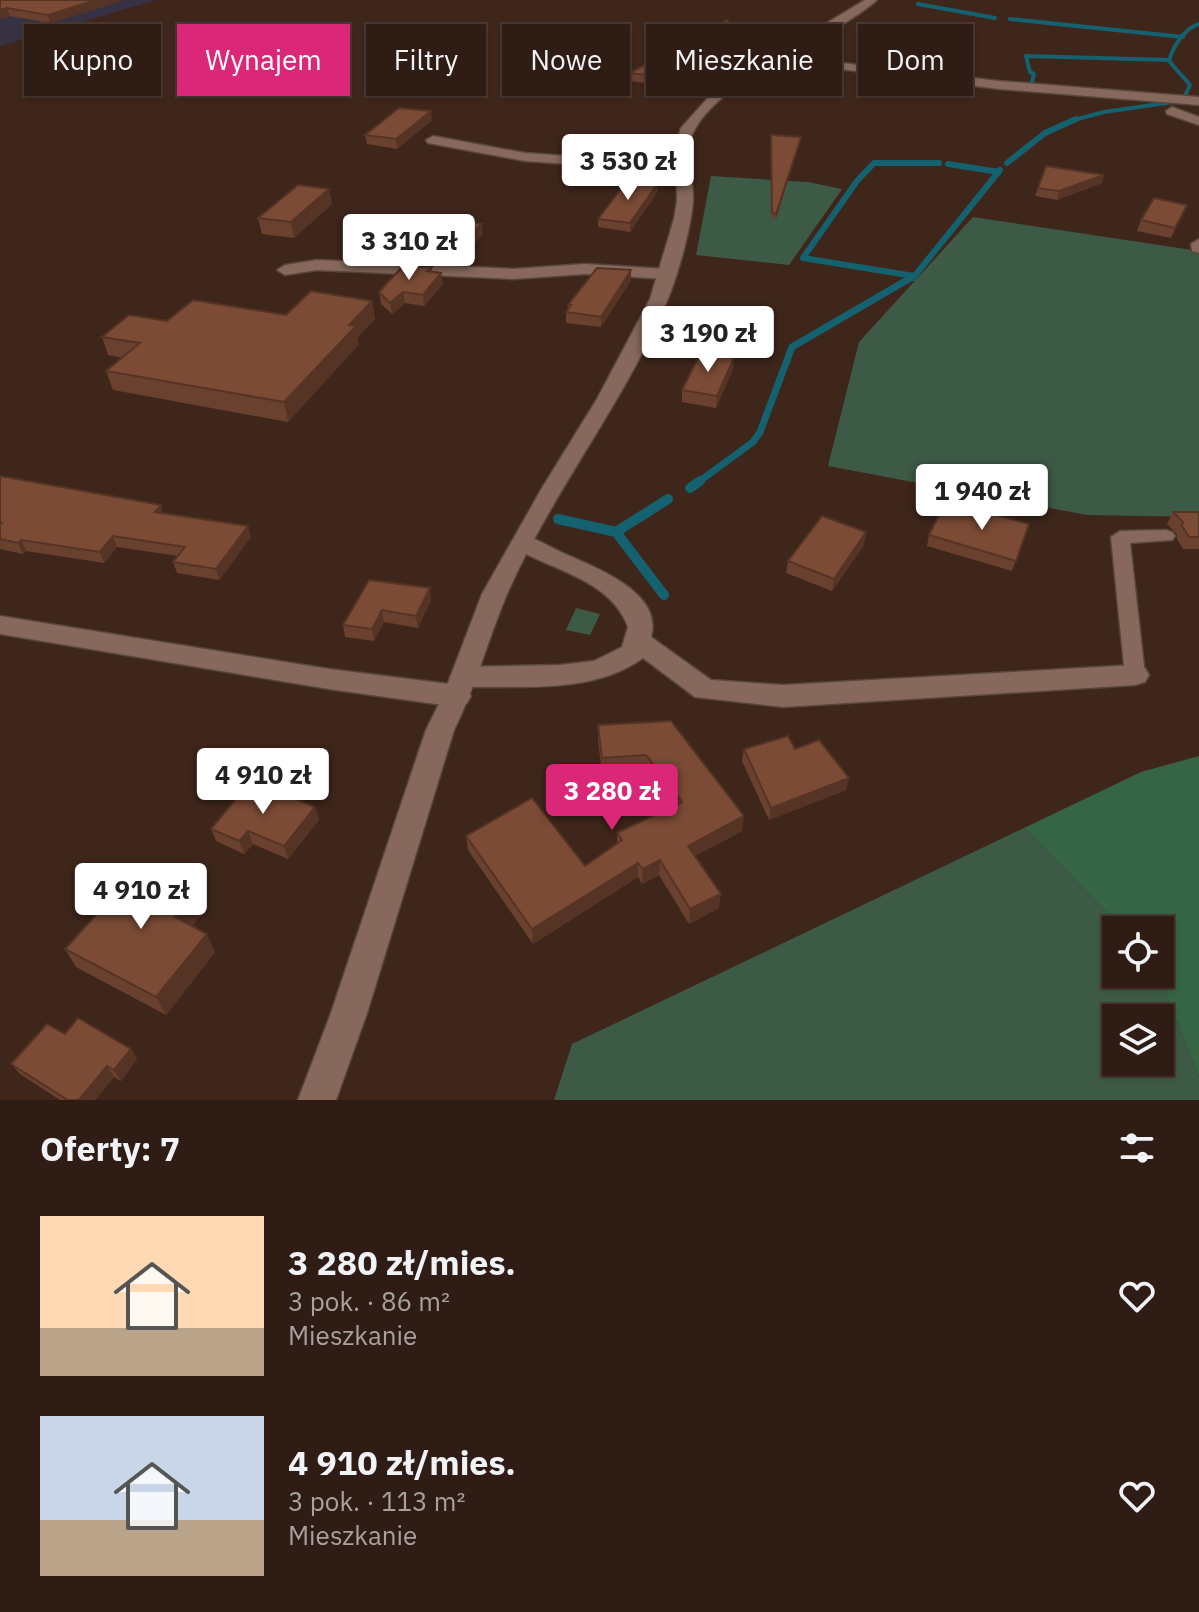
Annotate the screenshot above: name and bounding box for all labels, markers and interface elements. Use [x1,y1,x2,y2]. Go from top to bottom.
chip: Kupno [24,24,161,96]
chip: Wynajem [177,24,350,96]
chip: Filtry [366,24,486,96]
chip: Nowe [502,24,630,96]
chip: Mieszkanie [646,24,842,96]
chip: Dom [858,24,973,96]
pin: 3 530 zł [545,134,711,202]
text: 3 530 zł [580,143,676,177]
pin: 3 310 zł [326,214,492,282]
text: 3 310 zł [361,223,457,257]
pin: 3 190 zł [625,306,791,374]
text: 3 190 zł [660,315,756,349]
pin: 1 940 zł [899,464,1065,532]
text: 1 940 zł [934,473,1030,507]
pin: 4 910 zł [180,748,346,816]
text: 4 910 zł [215,757,311,791]
pin: 3 280 zł [529,764,695,832]
text: 3 280 zł [564,773,660,807]
pin: 4 910 zł [58,863,224,931]
text: 4 910 zł [93,872,189,906]
map controls [1102,916,1174,1076]
button: locate [1102,916,1174,988]
button: layers [1102,1004,1174,1076]
text: Oferty: 7 [40,1126,180,1170]
icon: filters [1115,1126,1159,1170]
text: 3 280 zł/mies. [288,1240,516,1284]
icon: home [104,1248,200,1344]
icon: heart [1115,1274,1159,1318]
text: 3 pok. · 86 m² [288,1284,450,1318]
text: Mieszkanie [288,1318,417,1352]
text: 4 910 zł/mies. [288,1440,516,1484]
icon: home [104,1448,200,1544]
icon: heart [1115,1474,1159,1518]
text: 3 pok. · 113 m² [288,1484,466,1518]
text: Mieszkanie [288,1518,417,1552]

